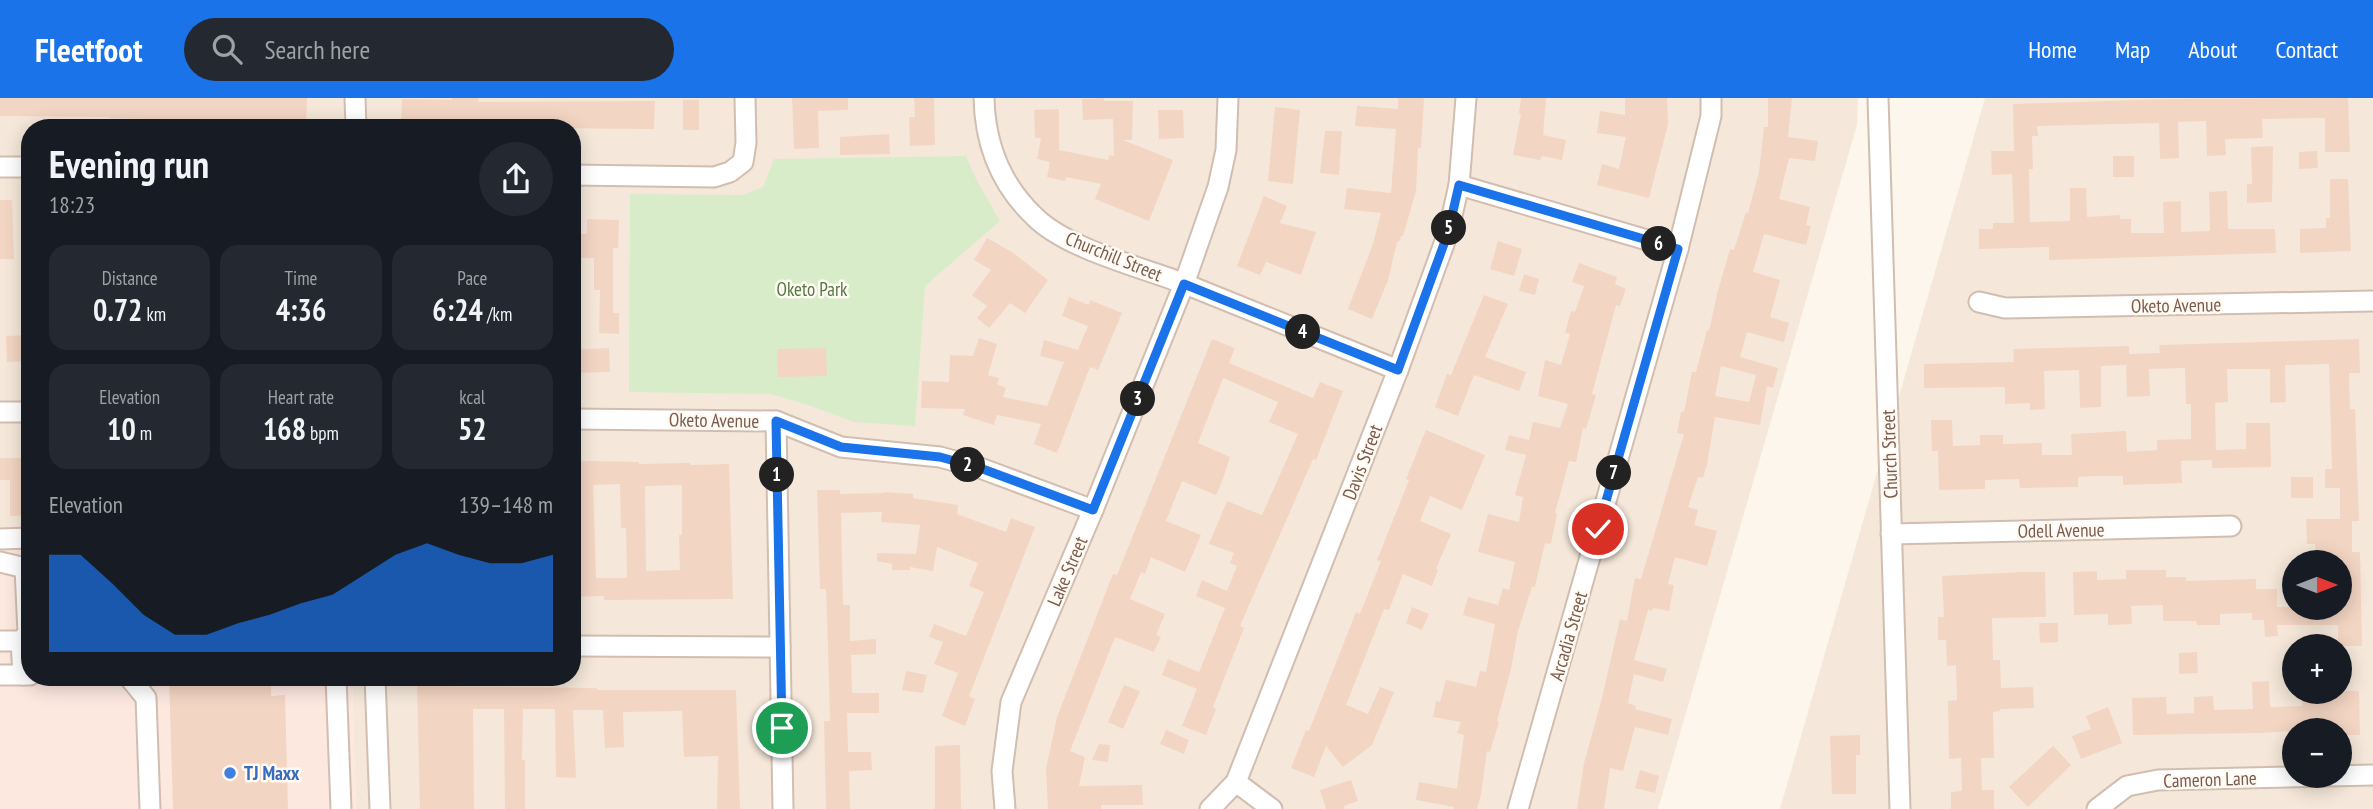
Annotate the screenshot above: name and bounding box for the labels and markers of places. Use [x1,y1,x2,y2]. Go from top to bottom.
pin: 5 [1432,211,1466,246]
pin: 6 [1642,226,1676,262]
pin: 4 [1286,314,1320,350]
pin: 3 [1120,382,1156,416]
pin: 2 [950,448,986,482]
pin: 7 [1596,456,1632,490]
pin: 1 [760,458,794,492]
pin [1568,499,1628,559]
pin [752,698,812,758]
place label: TJ Maxx [244,761,300,785]
marker: TJ Maxx [222,765,238,781]

